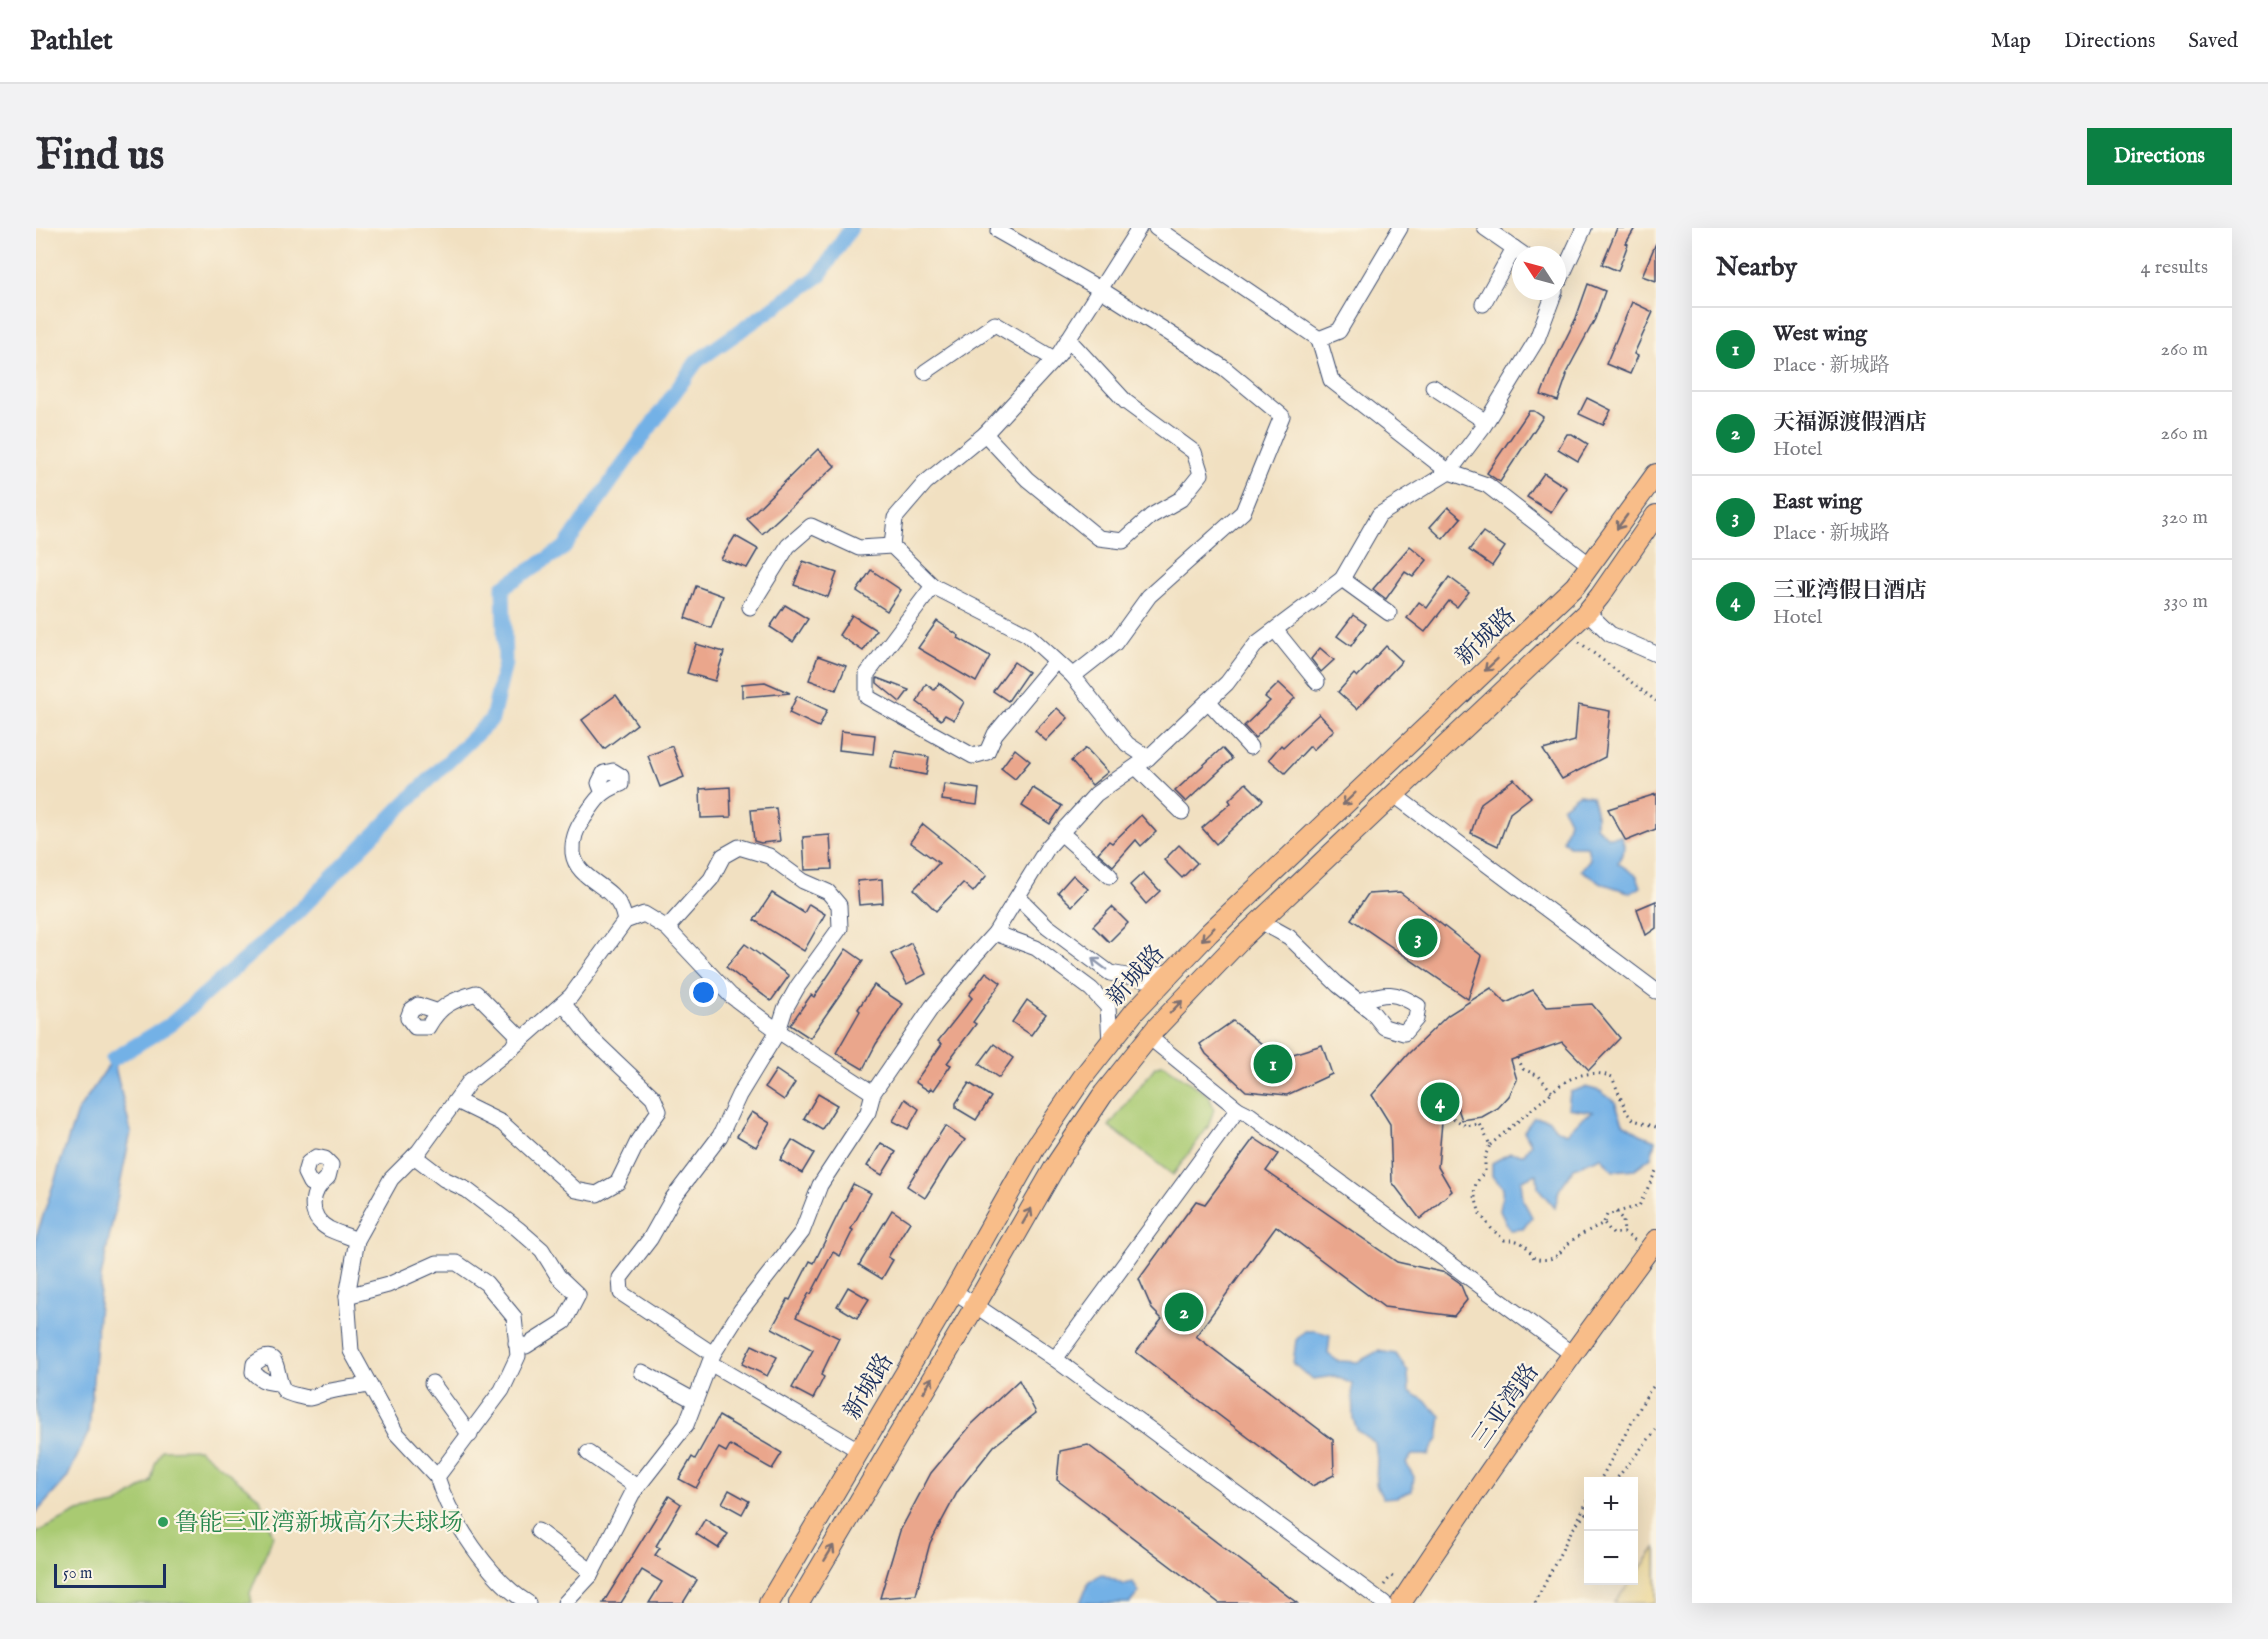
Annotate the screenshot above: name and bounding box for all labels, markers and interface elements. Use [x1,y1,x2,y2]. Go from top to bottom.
text: Pathlet [30,24,113,59]
text: Map [1991,28,2031,55]
text: Directions [2064,28,2155,55]
text: Saved [2188,28,2238,55]
button: Directions [2087,128,2232,185]
text: Find us [36,130,164,183]
north arrow [1512,246,1566,300]
text: Nearby [1716,251,1797,284]
text: 4 results [2141,255,2208,280]
text: West wing [1773,320,1867,348]
text: 1 [1732,337,1739,362]
text: 260 m [2161,337,2208,362]
text: Place · 新城路 [1773,353,1890,378]
text: 天福源渡假酒店 [1773,409,1927,437]
text: 2 [1731,421,1740,446]
text: 260 m [2161,421,2208,446]
text: Hotel [1773,437,1822,462]
text: East wing [1773,488,1862,516]
text: 3 [1732,505,1739,530]
text: 320 m [2162,505,2208,530]
one-way arrow [1615,513,1628,529]
text: Place · 新城路 [1773,521,1890,546]
text: 三亚湾假日酒店 [1773,577,1927,605]
text: 4 [1731,589,1740,614]
text: 330 m [2163,589,2208,614]
street label: 新城路 [1449,601,1523,673]
text: Hotel [1773,605,1822,630]
one-way arrow [1484,658,1499,672]
one-way arrow [1342,792,1357,806]
pin: 3 [1398,916,1438,960]
one-way arrow [1201,926,1216,941]
street label: 新城路 [1101,939,1172,1013]
one-way arrow [1091,958,1107,971]
your location [689,978,718,1007]
one-way arrow [1169,1000,1183,1015]
pin: 1 [1254,1042,1292,1086]
pin: 4 [1420,1080,1460,1124]
one-way arrow [1021,1208,1033,1225]
pin: 2 [1164,1290,1204,1334]
street label: 新城路 [837,1348,901,1426]
street label: 三亚湾路 [1466,1358,1546,1454]
one-way arrow [923,1377,935,1394]
map controls [1584,1477,1638,1585]
button: + [1584,1477,1638,1531]
place label: 鲁能三亚湾新城高尔夫球场 [175,1508,463,1539]
marker: 鲁能三亚湾新城高尔夫球场 [156,1515,170,1529]
button: − [1584,1531,1638,1585]
one-way arrow [823,1545,835,1562]
scale bar [54,1561,166,1588]
text: 50 m [63,1564,92,1584]

